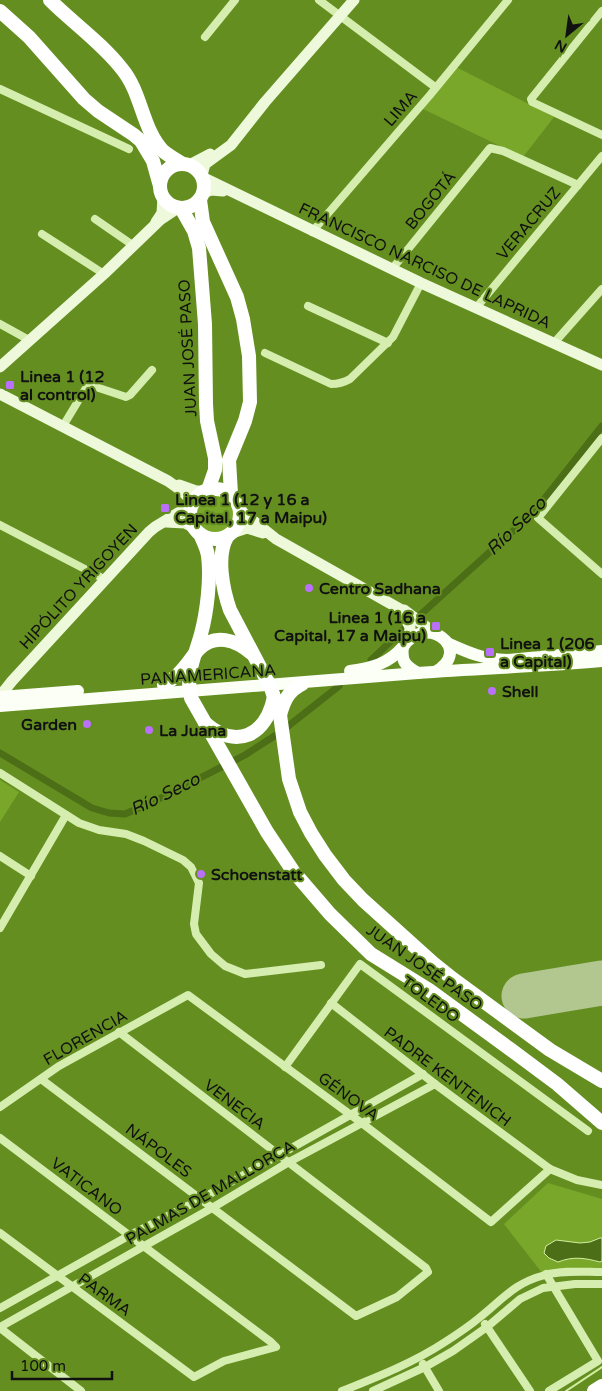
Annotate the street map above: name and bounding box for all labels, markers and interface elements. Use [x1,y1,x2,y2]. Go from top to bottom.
north arrow [542,10,592,60]
text: N [552,36,570,56]
street label: LIMA [380,87,422,131]
street label: BOGOTÁ [401,167,460,234]
street label: VERACRUZ [492,183,565,264]
street label: FRANCISCO NARCISO DE LAPRIDA [295,199,554,333]
street label: JUAN JOSÉ PASO [174,279,202,417]
place label: Linea 1 (12 al control) [20,367,104,405]
marker: Linea 1 (12 al control) [4,379,16,391]
place label: Linea 1 (12 y 16 a Capital, 17 a Maipu) [175,490,327,528]
water label: Río Seco [482,491,551,560]
marker: Linea 1 (12 y 16 a Capital, 17 a Maipu) [159,502,171,514]
street label: HIPÓLITO YRIGOYEN [15,520,142,654]
place label: Centro Sadhana [319,579,441,599]
marker: Centro Sadhana [303,582,315,594]
place label: Linea 1 (16 a Capital, 17 a Maipu) [274,608,426,646]
marker: Linea 1 (16 a Capital, 17 a Maipu) [430,620,442,632]
place label: Linea 1 (206 a Capital) [500,634,595,672]
marker: Linea 1 (206 a Capital) [484,646,496,658]
street label: PANAMERICANA [139,660,277,690]
place label: Shell [502,682,539,702]
marker: Shell [486,685,498,697]
place label: Garden [21,715,77,735]
marker: Garden [81,718,93,730]
place label: La Juana [159,721,226,741]
marker: La Juana [143,724,155,736]
water label: Río Seco [127,767,204,820]
place label: Schoenstatt [211,865,303,885]
marker: Schoenstatt [195,868,207,880]
street label: JUAN JOSÉ PASO [362,920,487,1016]
street label: TOLEDO [398,972,463,1028]
street label: FLORENCIA [40,1006,131,1070]
street label: PADRE KENTENICH [380,1022,515,1131]
street label: GÉNOVA [314,1068,383,1126]
street label: VENECIA [200,1075,269,1134]
street label: NÁPOLES [121,1119,196,1182]
street label: PALMAS DE MALLORCA [122,1136,299,1250]
street label: VATICANO [47,1153,126,1220]
street label: PARMA [74,1269,135,1321]
scale bar [12,1348,112,1380]
text: 100 m [20,1357,66,1375]

